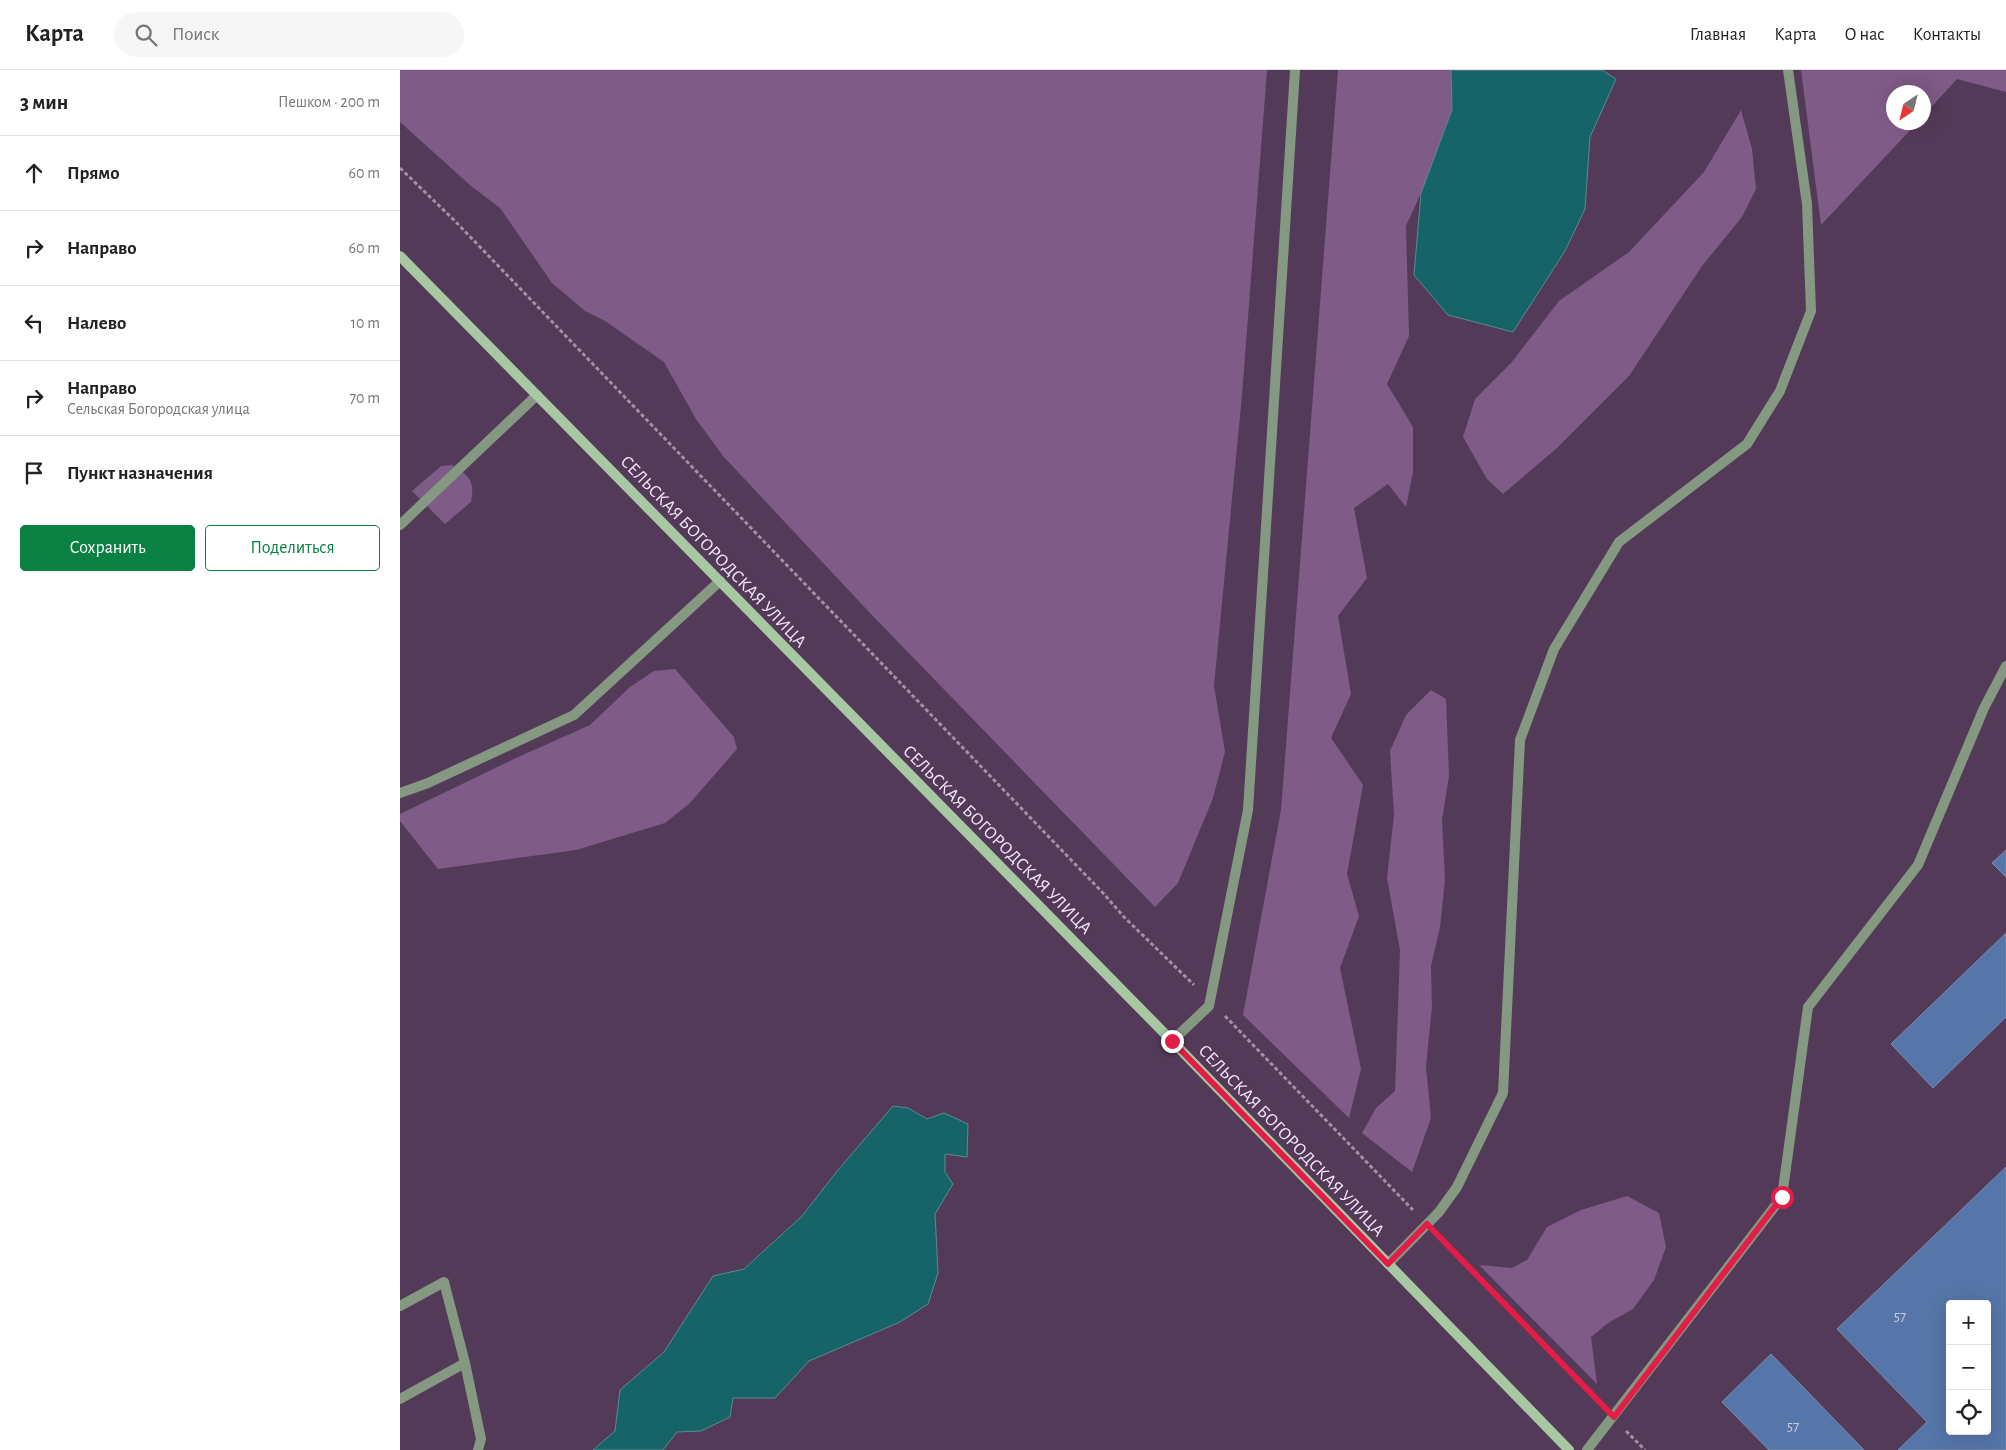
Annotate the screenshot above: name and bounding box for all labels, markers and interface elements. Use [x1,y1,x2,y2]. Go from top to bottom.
search box [114,12,464,57]
icon: search [132,21,160,49]
text: Карта [25,22,84,46]
text: Поиск [172,25,219,44]
text: Главная [1690,26,1746,44]
text: Карта [1774,26,1816,44]
text: О нас [1844,26,1885,44]
text: Контакты [1913,26,1981,44]
north arrow [1886,85,1931,130]
text: 3 мин [20,92,68,113]
text: Пешком · 200 m [278,94,380,110]
icon: ahead [20,159,48,187]
text: Прямо [67,164,120,183]
text: 60 m [349,165,380,181]
icon: right [20,234,48,262]
text: Направо [67,239,137,258]
text: 60 m [349,240,380,256]
icon: left [20,309,48,337]
text: Налево [67,314,126,333]
text: 10 m [351,315,380,331]
text: Направо [67,379,137,398]
icon: right [20,384,48,412]
text: 70 m [349,390,380,406]
text: Сельская Богородская улица [67,401,250,417]
street label: СЕЛЬСКАЯ БОГОРОДСКАЯ УЛИЦА [617,453,810,652]
icon: arrive [20,459,48,487]
text: Пункт назначения [67,464,213,483]
button: Сохранить [20,525,195,571]
button: Поделиться [205,525,380,571]
street label: СЕЛЬСКАЯ БОГОРОДСКАЯ УЛИЦА [899,742,1095,938]
route end [1161,1030,1184,1053]
street label: СЕЛЬСКАЯ БОГОРОДСКАЯ УЛИЦА [1195,1042,1388,1241]
route start [1771,1186,1794,1209]
map controls [1946,1300,1991,1435]
button: + [1946,1300,1991,1345]
house number: 57 [1894,1309,1906,1324]
button: − [1946,1345,1991,1390]
button: locate [1946,1390,1991,1435]
house number: 57 [1787,1419,1799,1434]

